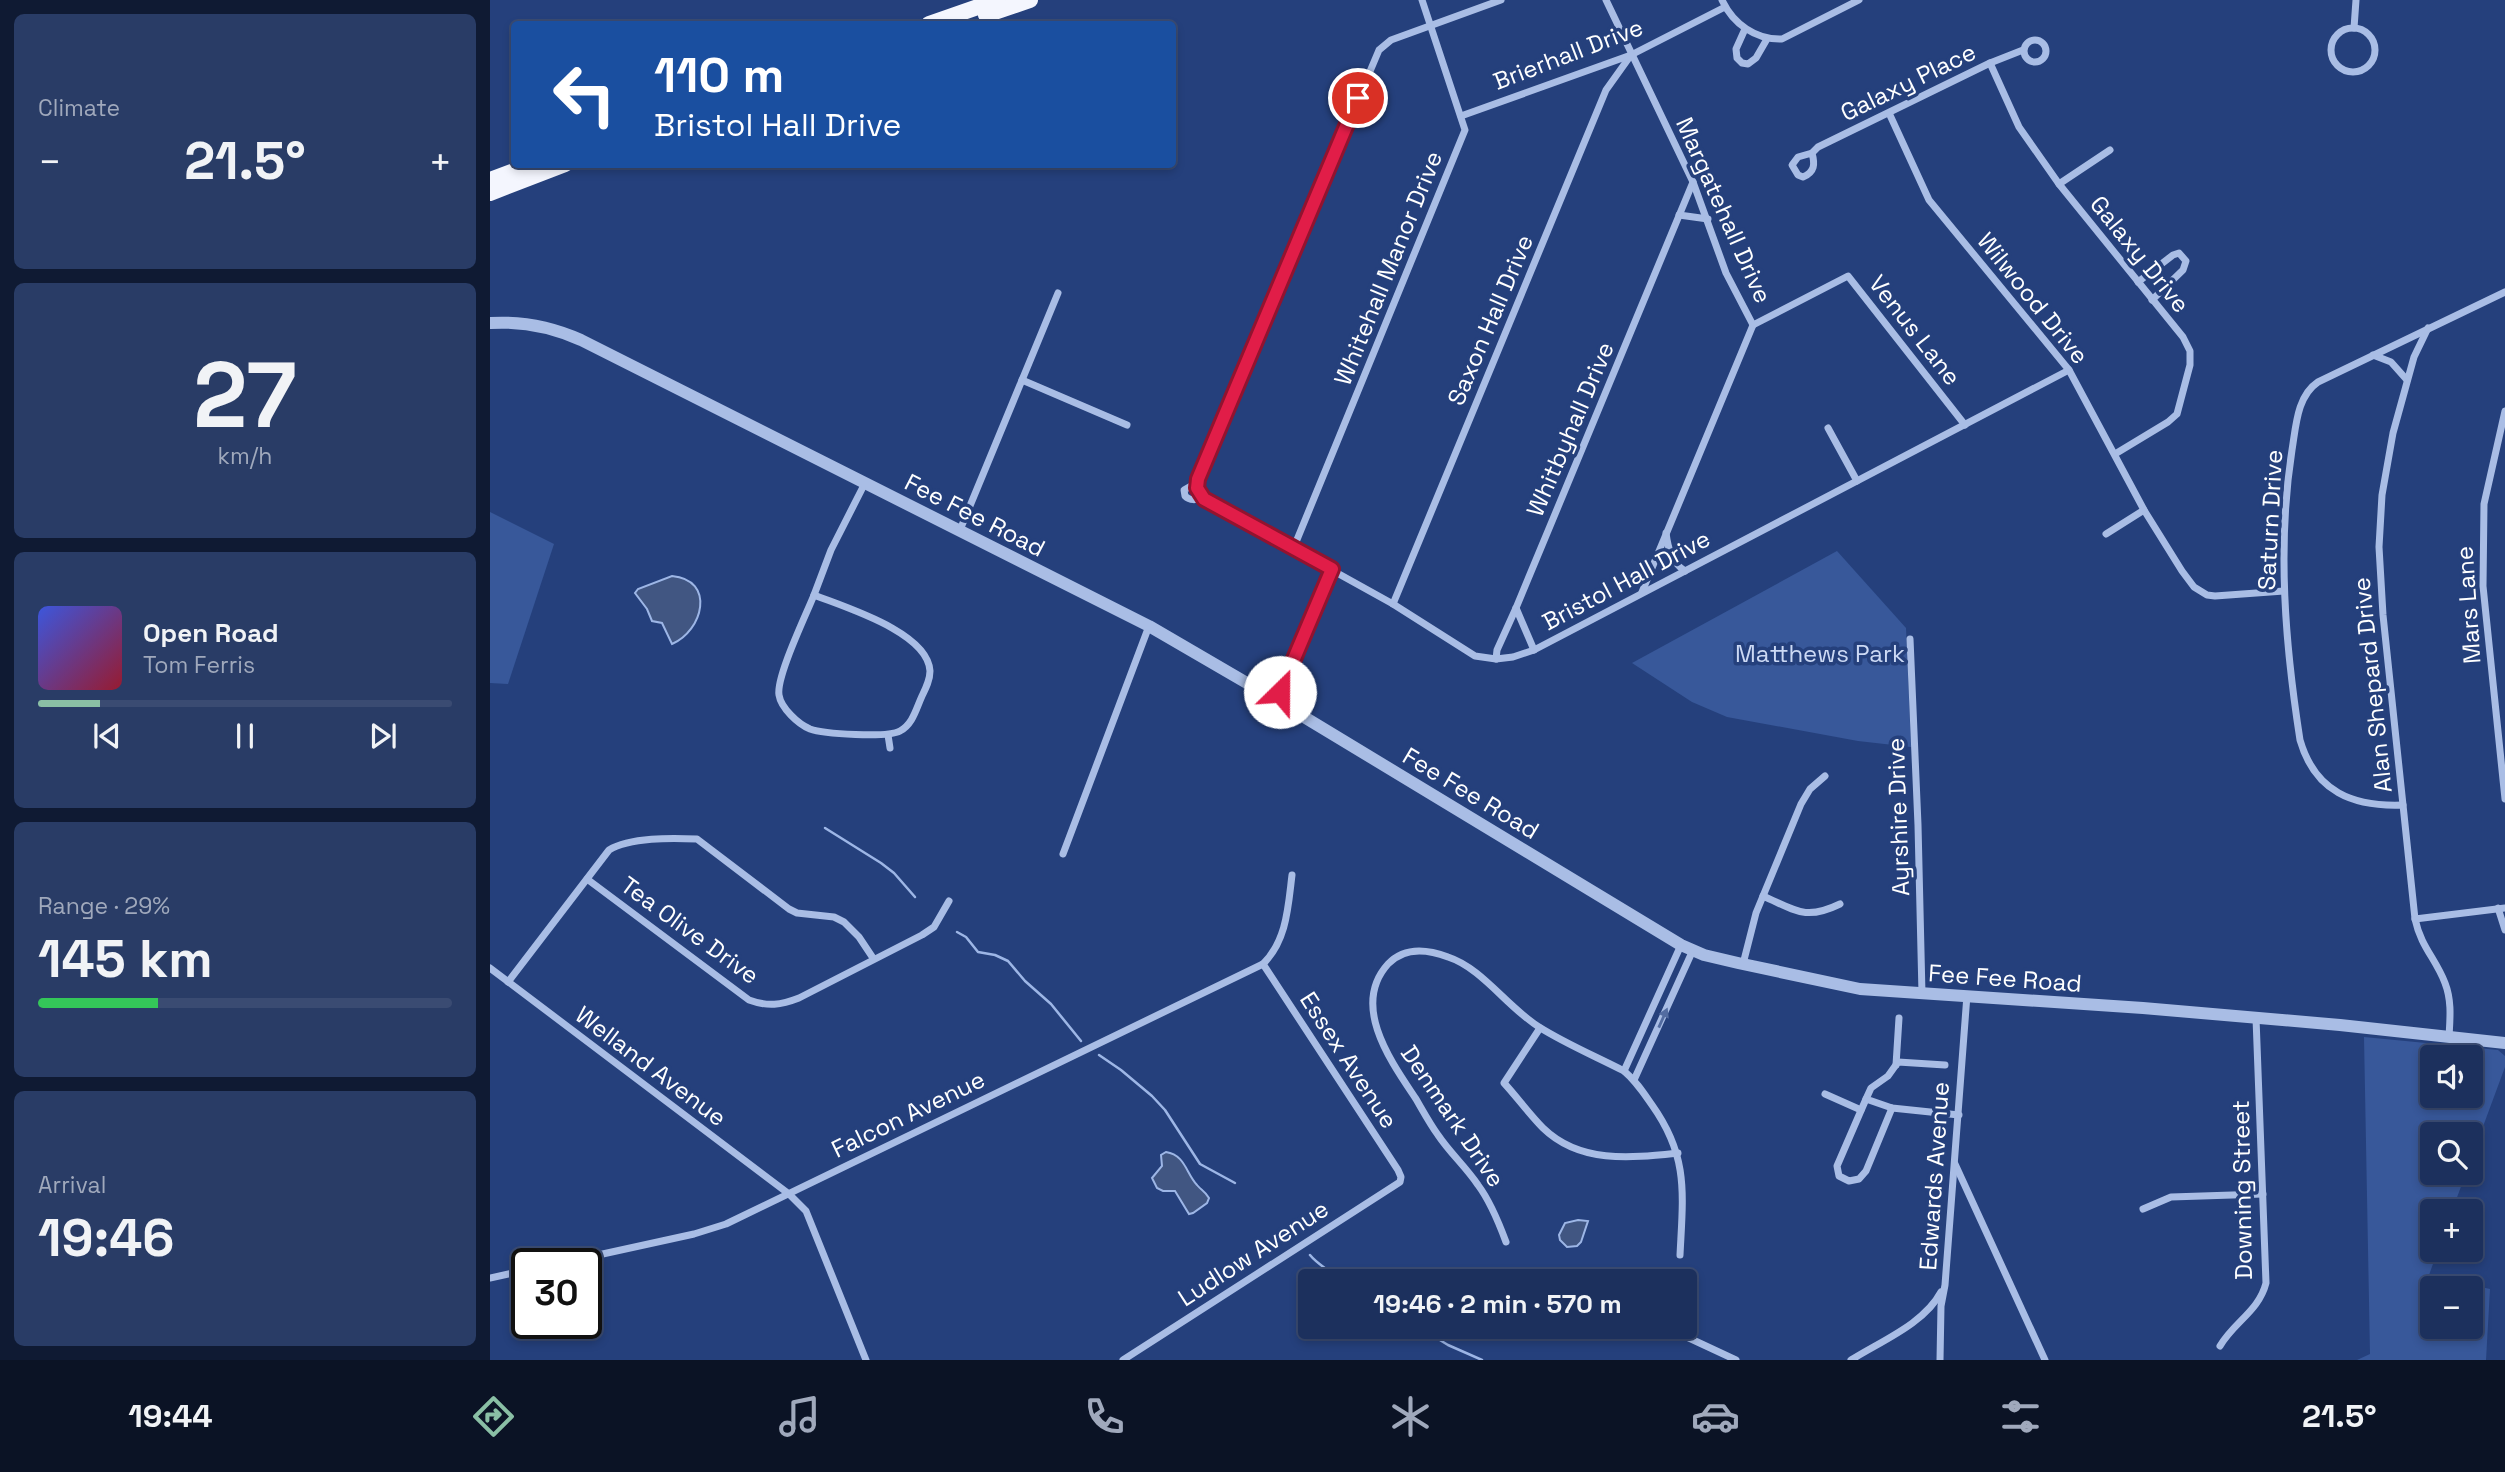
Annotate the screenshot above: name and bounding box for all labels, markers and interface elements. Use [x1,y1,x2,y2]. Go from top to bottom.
street label: Brierhall Drive [1489,11,1647,97]
street label: Galaxy Place [1835,36,1981,128]
text: 110 m [654,44,784,106]
icon: left [539,49,630,140]
pin [1328,68,1388,128]
icon: arrive [1339,79,1377,117]
text: Climate [38,93,120,123]
text: Bristol Hall Drive [654,105,902,145]
street label: Margatehall Drive [1669,112,1779,308]
text: 21.5° [184,128,306,194]
text: − [38,138,62,186]
text: + [428,138,452,186]
street label: Whitehall Manor Drive [1327,146,1449,390]
street label: Galaxy Drive [2083,189,2197,319]
street label: Wilwood Drive [1970,226,2096,370]
street label: Saxon Hall Drive [1440,230,1540,410]
street label: Venus Lane [1862,268,1968,392]
text: 27 [193,337,297,454]
street label: Whitbyhall Drive [1519,337,1621,521]
text: km/h [218,441,272,471]
street label: Saturn Drive [2251,449,2289,591]
street label: Fee Fee Road [899,466,1051,564]
street label: Bristol Hall Drive [1537,523,1715,637]
street label: Mars Lane [2448,545,2488,665]
street label: Alan Shepard Drive [2345,576,2399,794]
text: Open Road [143,616,279,650]
park label: Matthews Park [1735,638,1905,669]
text: Tom Ferris [143,650,255,680]
position arrow [1243,655,1317,729]
icon: previous [88,717,126,755]
icon: pause [226,717,264,755]
icon: next [364,717,402,755]
street label: Ayrshire Drive [1880,737,1916,897]
street label: Fee Fee Road [1397,740,1545,846]
street label: Tea Olive Drive [615,869,765,991]
text: Range · 29% [38,891,170,921]
text: 145 km [38,926,213,992]
street label: Fee Fee Road [1927,957,2083,999]
street label: Essex Avenue [1293,986,1405,1134]
street label: Welland Avenue [569,999,733,1133]
one-way arrow [1657,1008,1669,1028]
street label: Denmark Drive [1394,1039,1512,1193]
map controls [2420,1045,2483,1339]
button: sound [2420,1045,2483,1108]
street label: Falcon Avenue [826,1063,990,1165]
street label: Edwards Avenue [1912,1081,1956,1271]
street label: Downing Street [2225,1100,2259,1280]
button: search [2420,1122,2483,1185]
text: Arrival [38,1170,106,1200]
street label: Ludlow Avenue [1172,1193,1334,1313]
button: + [2420,1199,2483,1262]
text: 19:46 [38,1205,174,1271]
speed limit sign: 30 [511,1248,602,1339]
button: − [2420,1276,2483,1339]
text: 19:46 · 2 min · 570 m [1373,1287,1622,1321]
icon: directions [469,1392,518,1441]
icon: music [775,1392,824,1441]
icon: phone [1080,1392,1129,1441]
icon: climate [1386,1392,1435,1441]
icon: car [1691,1392,1740,1441]
icon: filters [1996,1392,2045,1441]
text: 19:44 [128,1396,213,1436]
text: 21.5° [2302,1396,2377,1436]

